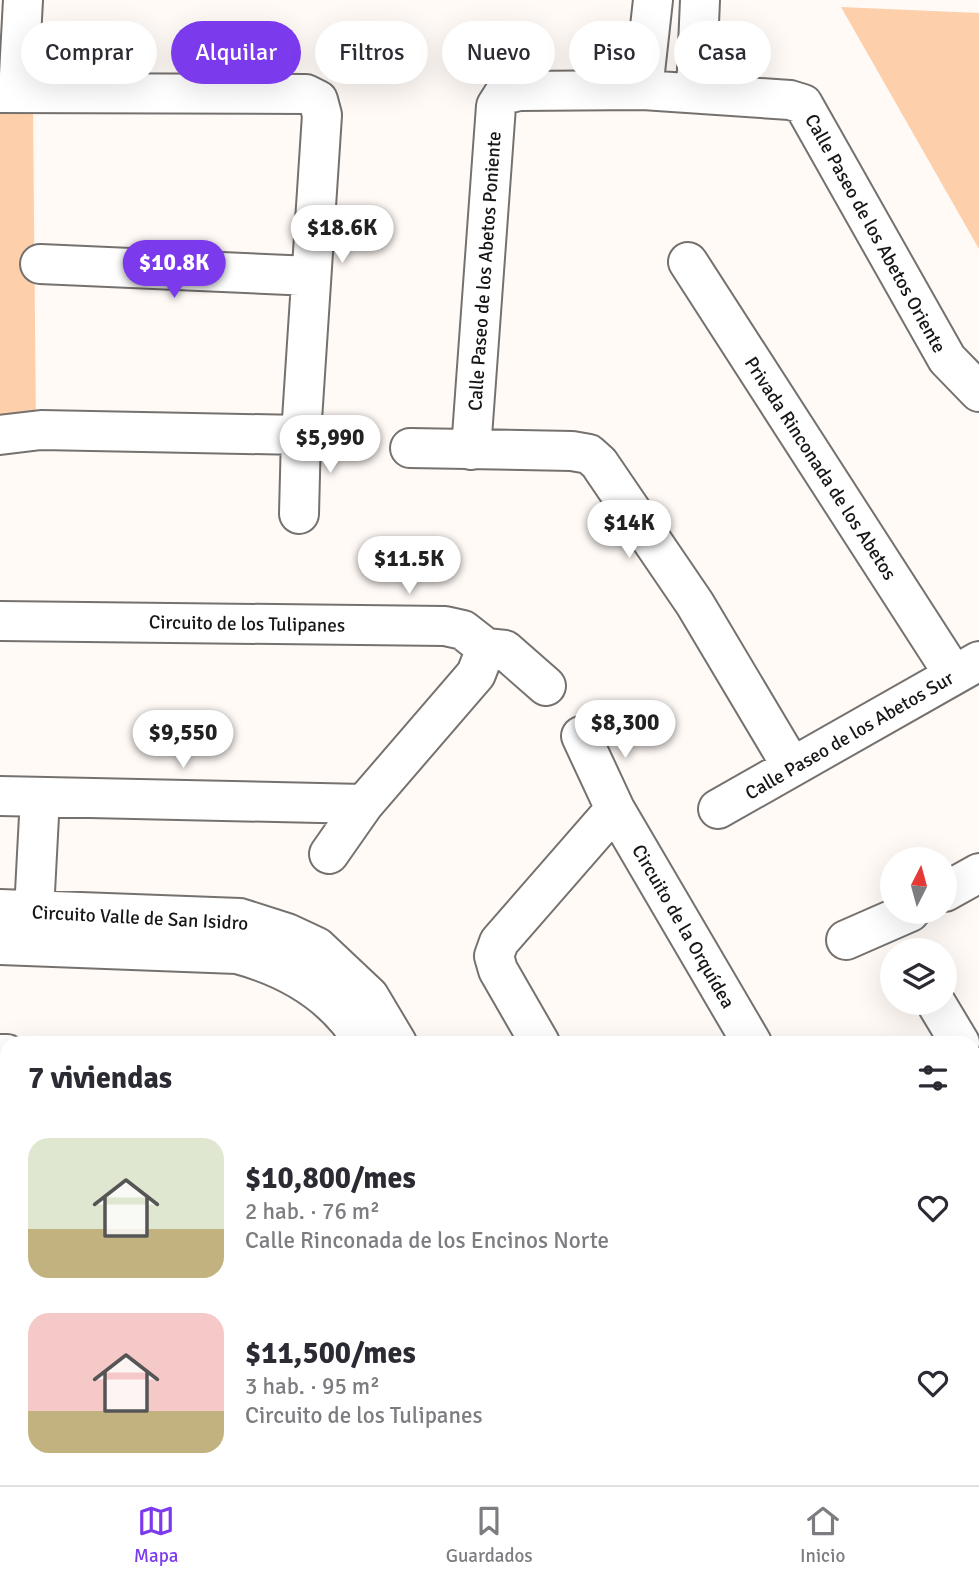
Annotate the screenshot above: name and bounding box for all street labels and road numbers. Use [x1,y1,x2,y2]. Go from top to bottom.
street label: Calle Paseo de los Abetos Oriente [799,110,951,357]
street label: Calle Paseo de los Abetos Poniente [463,130,507,412]
street label: Privada Rinconada de los Abetos [739,352,901,585]
street label: Circuito de los Tulipanes [149,610,345,638]
street label: Calle Paseo de los Abetos Sur [741,666,958,805]
street label: Circuito de la Orquídea [626,840,740,1013]
street label: Circuito Valle de San Isidro [31,900,249,936]

